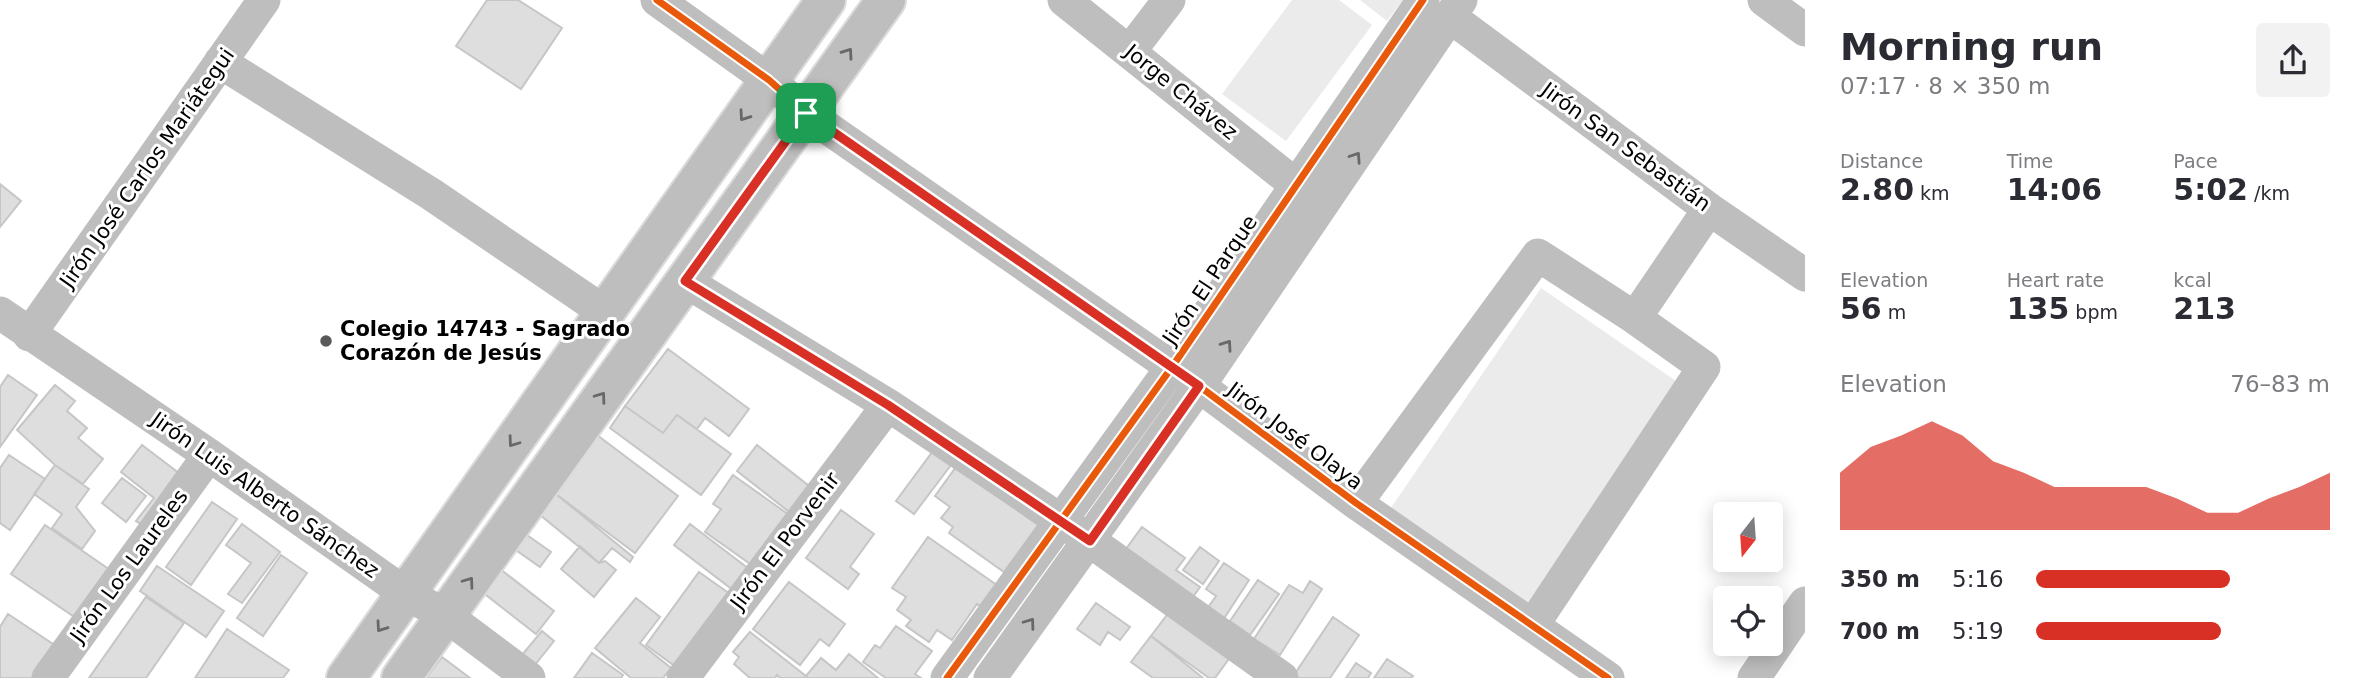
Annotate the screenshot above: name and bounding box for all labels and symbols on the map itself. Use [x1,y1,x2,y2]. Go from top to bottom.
street label: Jorge Chávez [1118,38,1242,145]
street label: Jirón José Carlos Mariátegui [54,44,239,294]
one-way arrow [840,48,852,61]
street label: Jirón San Sebastián [1535,76,1715,216]
pin [776,83,836,143]
one-way arrow [740,108,752,121]
one-way arrow [1348,152,1360,165]
street label: Jirón El Parque [1157,211,1262,351]
place label: Colegio 14743 - Sagrado Corazón de Jesús [340,317,630,365]
marker: Colegio 14743 - Sagrado Corazón de Jesús [318,333,334,349]
one-way arrow [1219,340,1232,353]
street label: Jirón José Olaya [1221,376,1367,495]
one-way arrow [593,392,606,405]
street label: Jirón Luis Alberto Sánchez [145,406,383,583]
one-way arrow [509,434,522,447]
street label: Jirón El Porvenir [724,467,845,616]
street label: Jirón Los Laureles [64,485,193,649]
north arrow [1713,502,1783,572]
one-way arrow [460,577,473,590]
one-way arrow [1022,618,1034,631]
one-way arrow [377,619,389,632]

